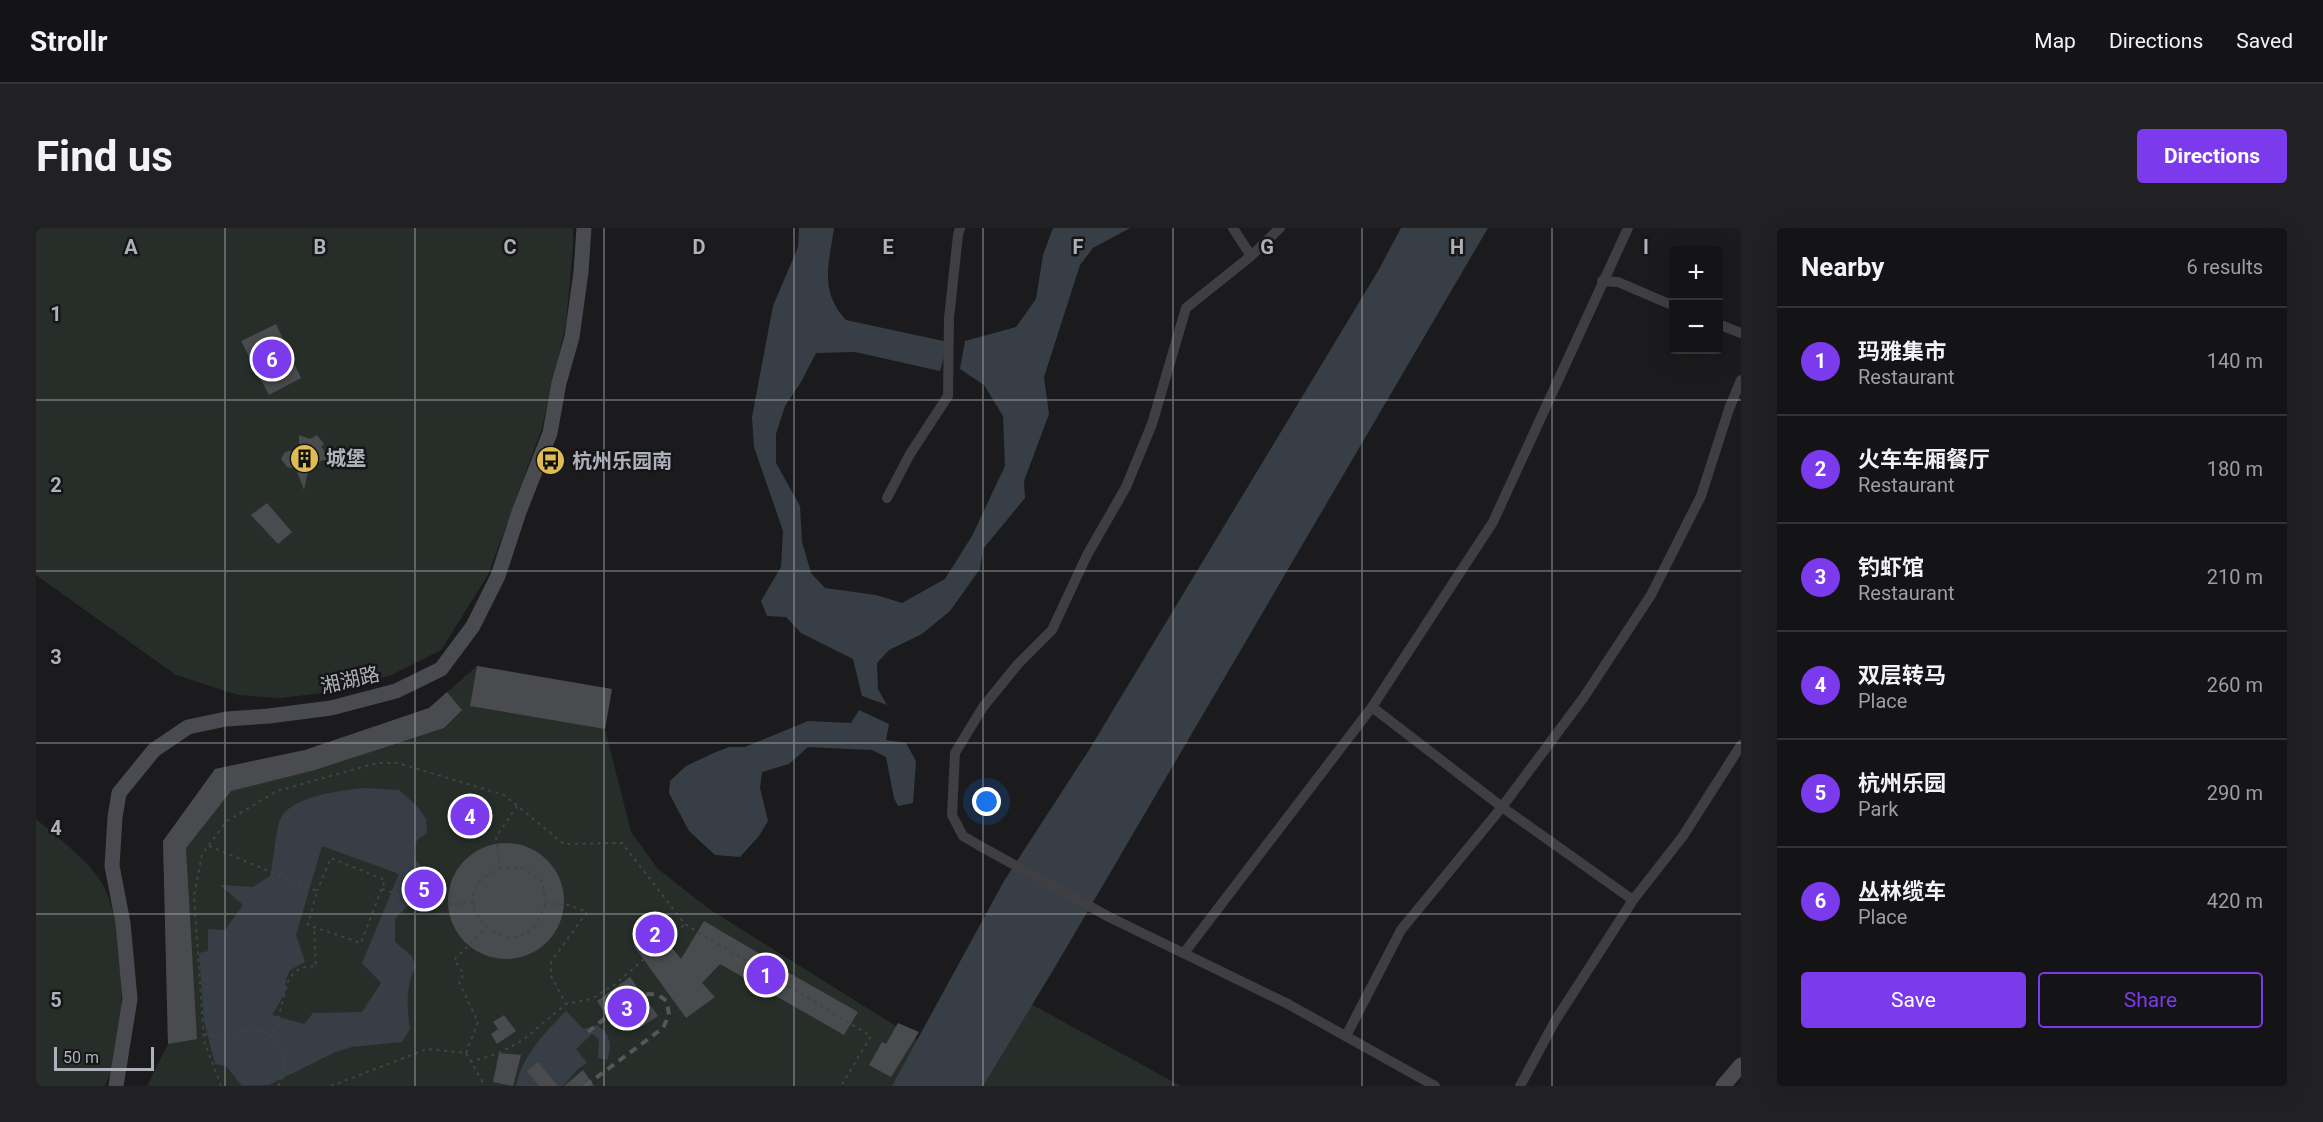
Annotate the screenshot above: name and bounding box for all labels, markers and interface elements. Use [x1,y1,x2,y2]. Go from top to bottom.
text: Strollr [30,25,107,58]
text: Map [2034,29,2076,53]
text: Directions [2109,29,2203,53]
text: Saved [2236,29,2293,53]
button: Directions [2137,129,2287,183]
text: Find us [36,132,173,181]
text: A [124,235,138,259]
text: B [314,235,326,259]
text: C [503,235,517,259]
text: D [693,235,706,259]
text: E [882,235,894,259]
text: F [1073,235,1084,259]
text: G [1260,235,1274,259]
text: H [1450,235,1464,259]
text: I [1643,235,1649,259]
map controls [1669,246,1723,354]
button: + [1669,246,1723,300]
text: Nearby [1801,252,1884,282]
text: 6 results [2187,255,2263,279]
button: − [1669,300,1723,354]
text: 1 [50,302,62,326]
pin: 6 [252,336,292,382]
text: 玛雅集市 [1858,339,1946,364]
text: 1 [1815,349,1826,373]
text: 140 m [2207,349,2263,373]
text: Restaurant [1858,365,1955,389]
building icon: 城堡 [289,442,321,474]
bus stop icon: 杭州乐园南 [535,445,567,477]
place label: 城堡 [326,446,366,470]
text: 火车车厢餐厅 [1858,447,1990,472]
place label: 杭州乐园南 [572,449,672,473]
text: 2 [1815,457,1826,481]
text: 180 m [2207,457,2263,481]
text: 2 [50,473,62,497]
text: Restaurant [1858,473,1955,497]
text: 钓虾馆 [1858,555,1924,580]
text: 3 [1815,565,1826,589]
text: 210 m [2207,565,2263,589]
text: Restaurant [1858,581,1955,605]
text: 3 [50,645,62,669]
street label: 湘湖路 [318,662,382,698]
text: 双层转马 [1858,663,1946,688]
text: 4 [1815,673,1826,697]
text: 260 m [2207,673,2263,697]
text: Place [1858,689,1907,713]
text: 杭州乐园 [1858,771,1946,796]
text: 5 [1815,781,1826,805]
text: 290 m [2207,781,2263,805]
your location [972,787,1001,816]
pin: 4 [450,794,490,838]
text: Park [1858,797,1898,821]
text: 4 [50,816,62,840]
pin: 5 [404,866,444,912]
text: 丛林缆车 [1858,879,1946,904]
text: 6 [1815,889,1826,913]
text: 420 m [2207,889,2263,913]
text: Place [1858,905,1907,929]
pin: 2 [636,912,674,956]
pin: 1 [746,952,786,998]
button: Save [1801,972,2026,1028]
button: Share [2038,972,2263,1028]
pin: 3 [608,986,646,1030]
text: 5 [50,988,62,1012]
scale bar [54,1044,154,1072]
text: 50 m [63,1048,99,1067]

